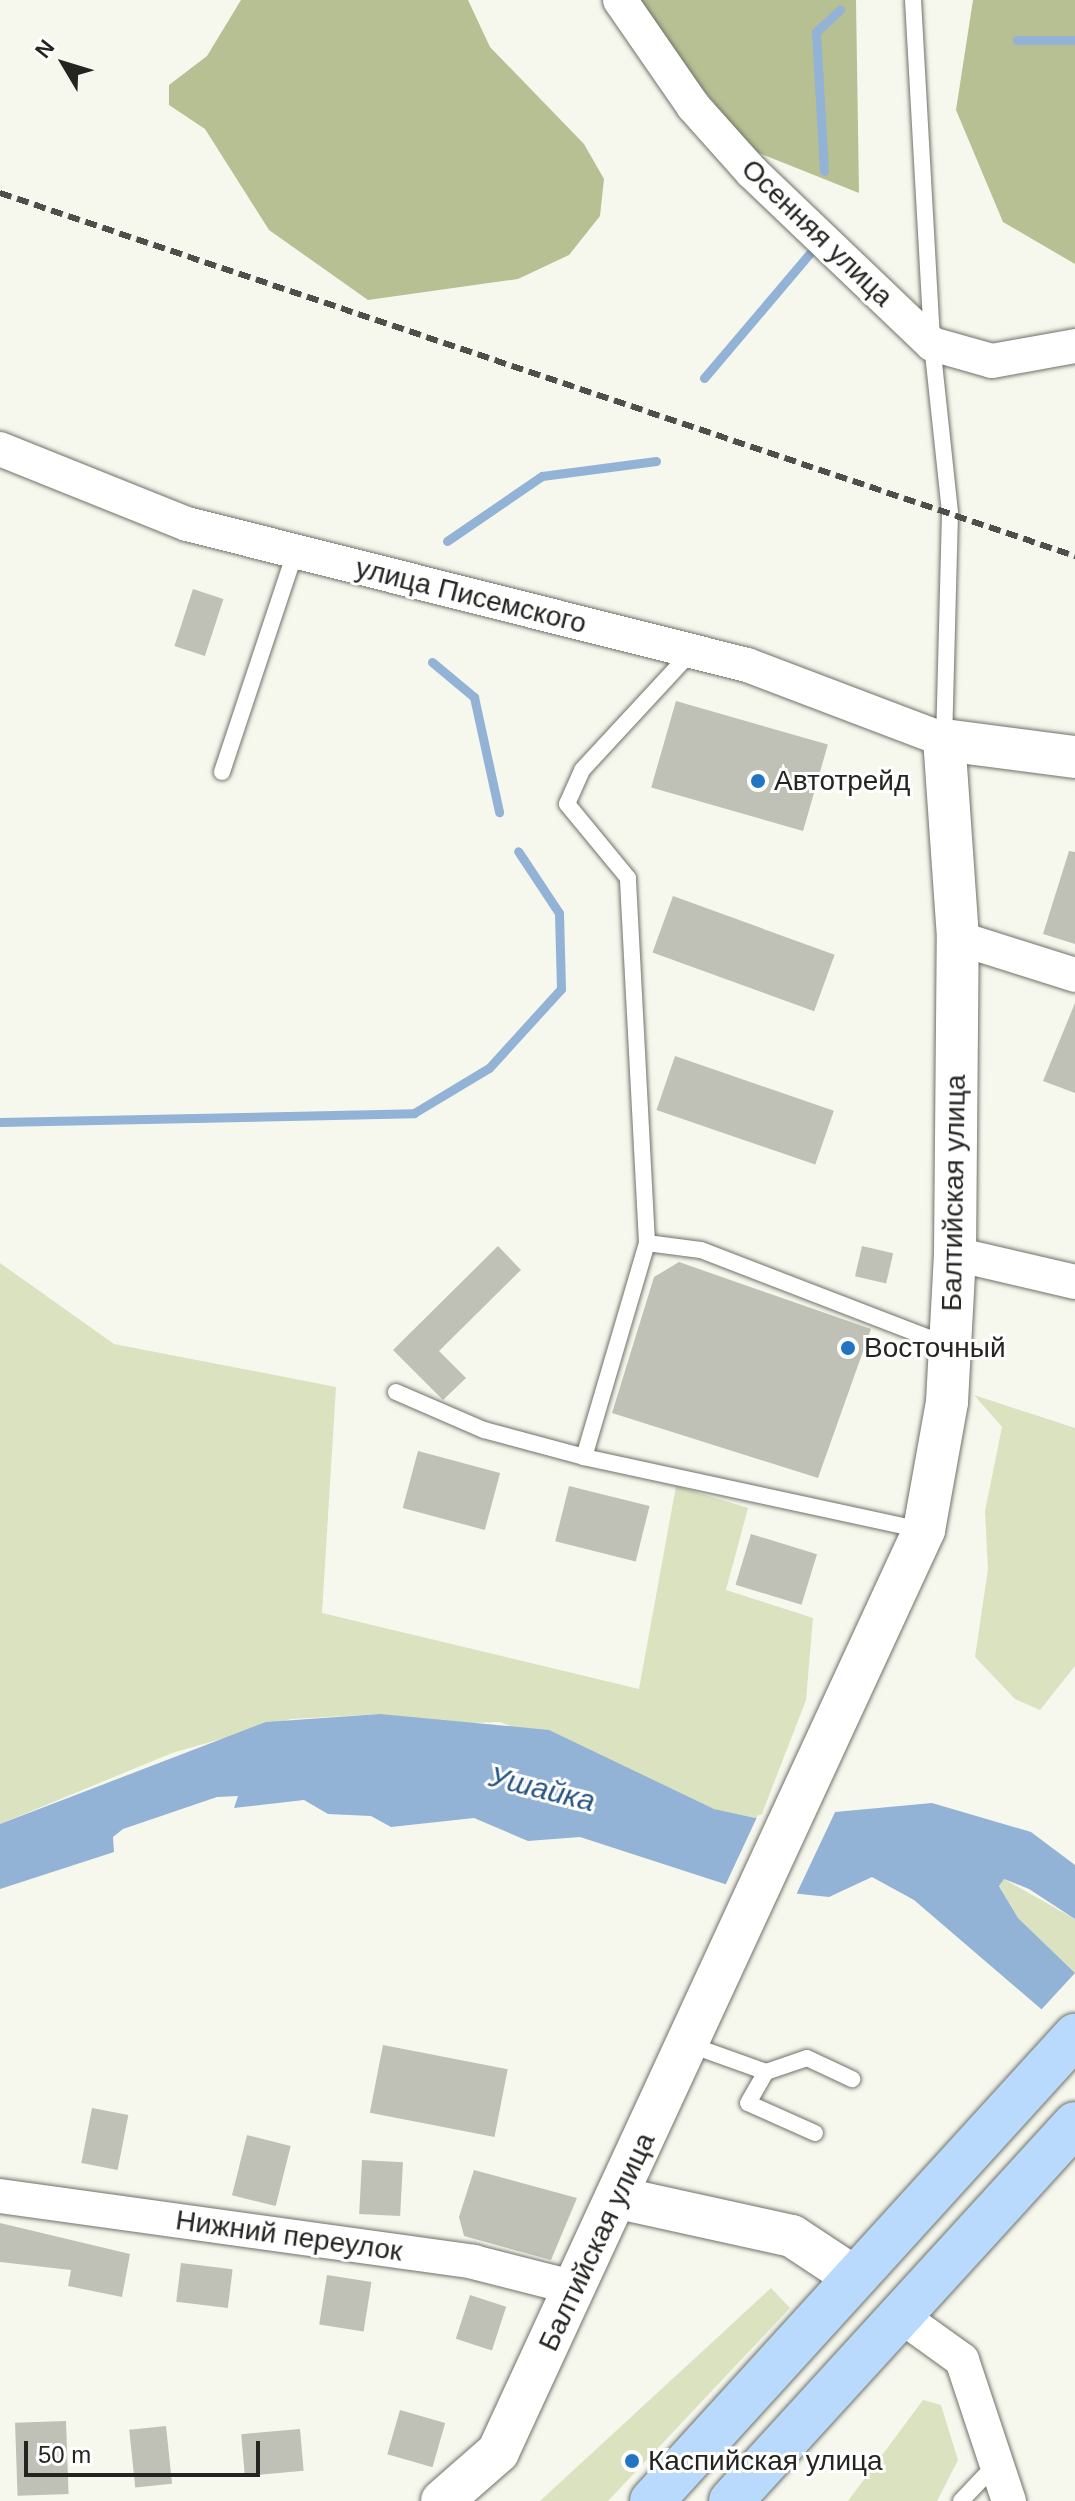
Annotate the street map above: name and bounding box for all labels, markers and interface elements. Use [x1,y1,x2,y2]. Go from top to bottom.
north arrow [24,24,104,104]
text: N [30,35,59,63]
street label: Осенняя улица [734,152,900,314]
street label: улица Писемского [352,551,590,641]
place label: Автотрейд [774,764,910,798]
marker: Автотрейд [749,772,767,790]
street label: Балтийская улица [935,1074,973,1312]
place label: Восточный [864,1331,1006,1365]
marker: Восточный [839,1339,857,1357]
water label: Ушайка [485,1758,599,1820]
street label: Балтийская улица [532,2128,662,2356]
street label: Нижний переулок [174,2203,404,2269]
scale bar [28,2425,264,2475]
text: 50 m [38,2441,91,2468]
place label: Каспийская улица [648,2444,883,2478]
marker: Каспийская улица [623,2452,641,2470]

